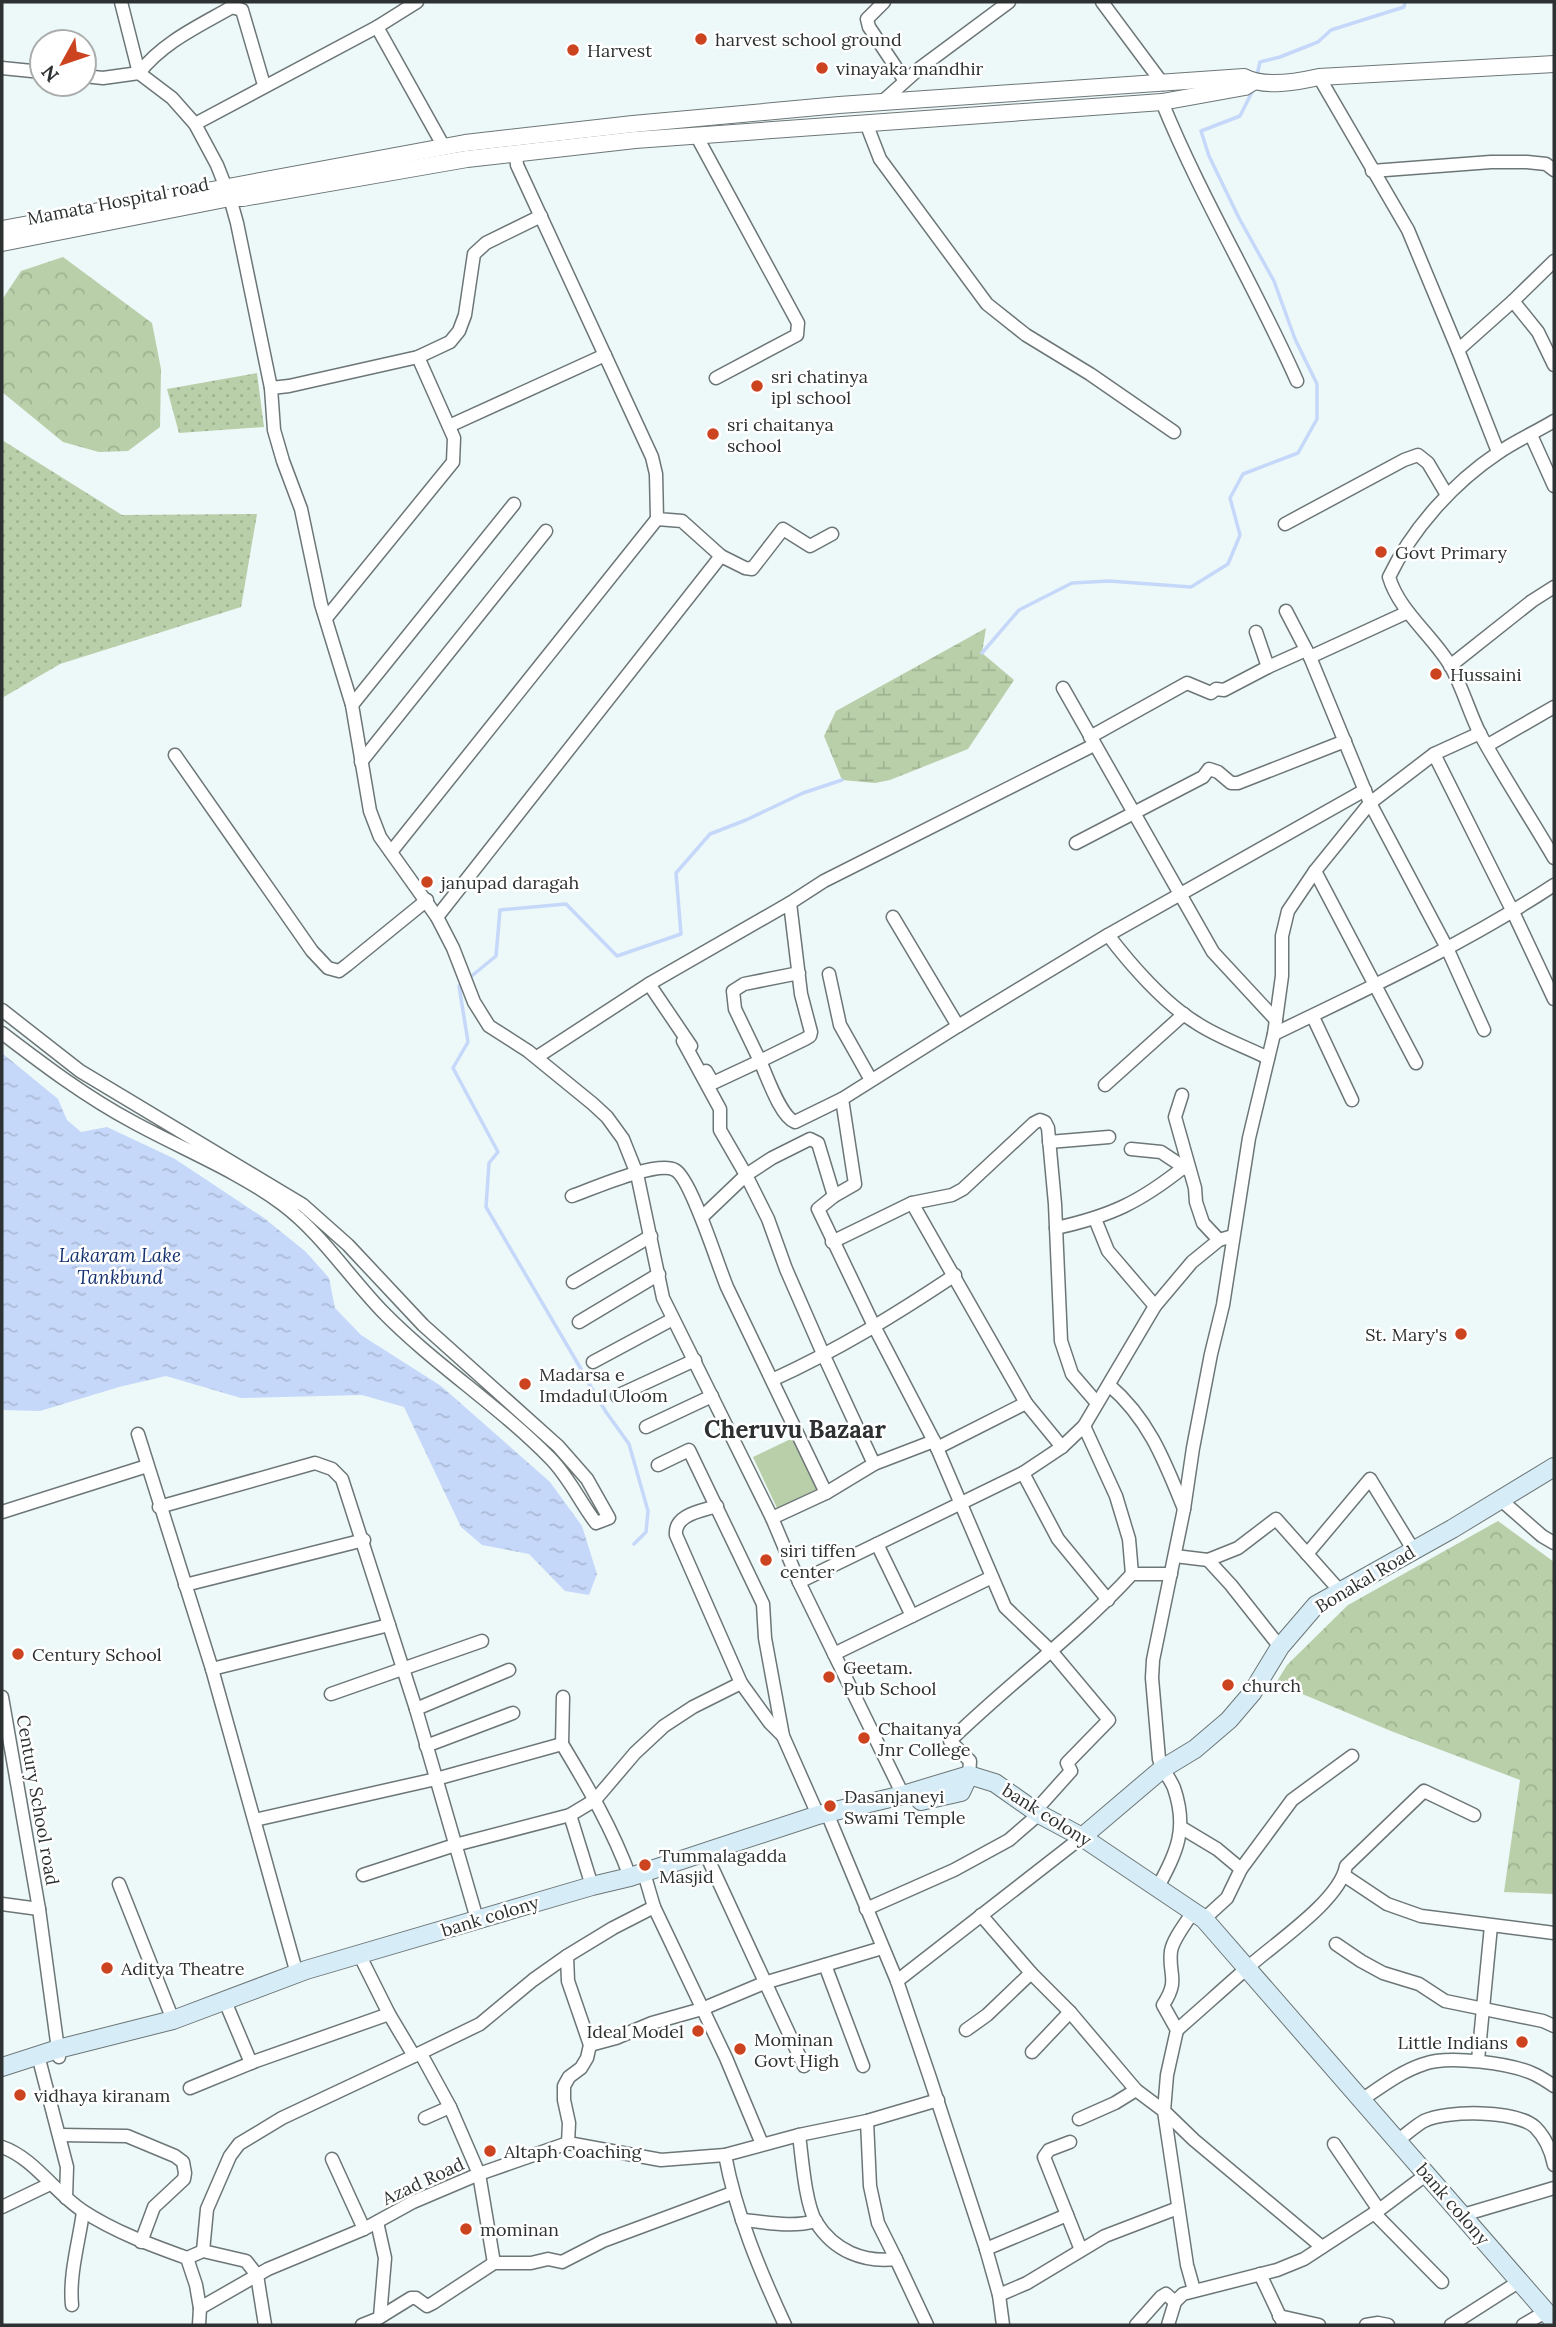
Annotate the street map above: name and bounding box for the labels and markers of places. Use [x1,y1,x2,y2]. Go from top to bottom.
place label: harvest school ground [715,28,902,51]
marker: harvest school ground [693,31,709,47]
place label: Harvest [587,39,652,62]
marker: Harvest [565,42,581,58]
place label: vinayaka mandhir [836,57,984,80]
marker: vinayaka mandhir [814,60,830,76]
place label: sri chatinya ipl school [771,365,868,409]
marker: sri chatinya ipl school [749,378,765,394]
place label: sri chaitanya school [727,413,834,457]
marker: sri chaitanya school [705,426,721,442]
place label: Govt Primary [1395,541,1507,564]
marker: Govt Primary [1373,544,1389,560]
place label: Hussaini [1450,663,1521,686]
marker: Hussaini [1428,666,1444,682]
place label: janupad daragah [439,871,579,894]
marker: janupad daragah [419,874,435,890]
place label: St. Mary's [1365,1323,1447,1346]
marker: St. Mary's [1453,1326,1469,1342]
place label: Madarsa e Imdadul Uloom [539,1363,668,1407]
marker: Madarsa e Imdadul Uloom [517,1376,533,1392]
place label: siri tiffen center [780,1539,856,1583]
marker: siri tiffen center [758,1552,774,1568]
place label: Century School [32,1643,162,1666]
marker: Century School [10,1646,26,1662]
place label: Geetam. Pub School [843,1656,936,1700]
marker: Geetam. Pub School [821,1669,837,1685]
place label: church [1242,1674,1301,1697]
marker: church [1220,1677,1236,1693]
place label: Chaitanya Jnr College [877,1717,971,1761]
marker: Chaitanya Jnr College [856,1730,872,1746]
place label: Dasanjaneyi Swami Temple [844,1785,966,1829]
marker: Dasanjaneyi Swami Temple [822,1798,838,1814]
place label: Tummalagadda Masjid [659,1844,787,1888]
marker: Tummalagadda Masjid [637,1857,653,1873]
place label: Aditya Theatre [120,1957,245,1980]
marker: Aditya Theatre [99,1960,115,1976]
place label: Ideal Model [587,2020,684,2043]
marker: Ideal Model [690,2023,706,2039]
place label: Mominan Govt High [754,2028,840,2072]
place label: Little Indians [1398,2031,1508,2054]
marker: Little Indians [1514,2034,1530,2050]
marker: Mominan Govt High [732,2041,748,2057]
place label: vidhaya kiranam [34,2084,170,2107]
marker: vidhaya kiranam [12,2087,28,2103]
place label: Altaph Coaching [503,2140,642,2163]
marker: Altaph Coaching [482,2143,498,2159]
place label: mominan [480,2218,559,2241]
marker: mominan [458,2221,474,2237]

